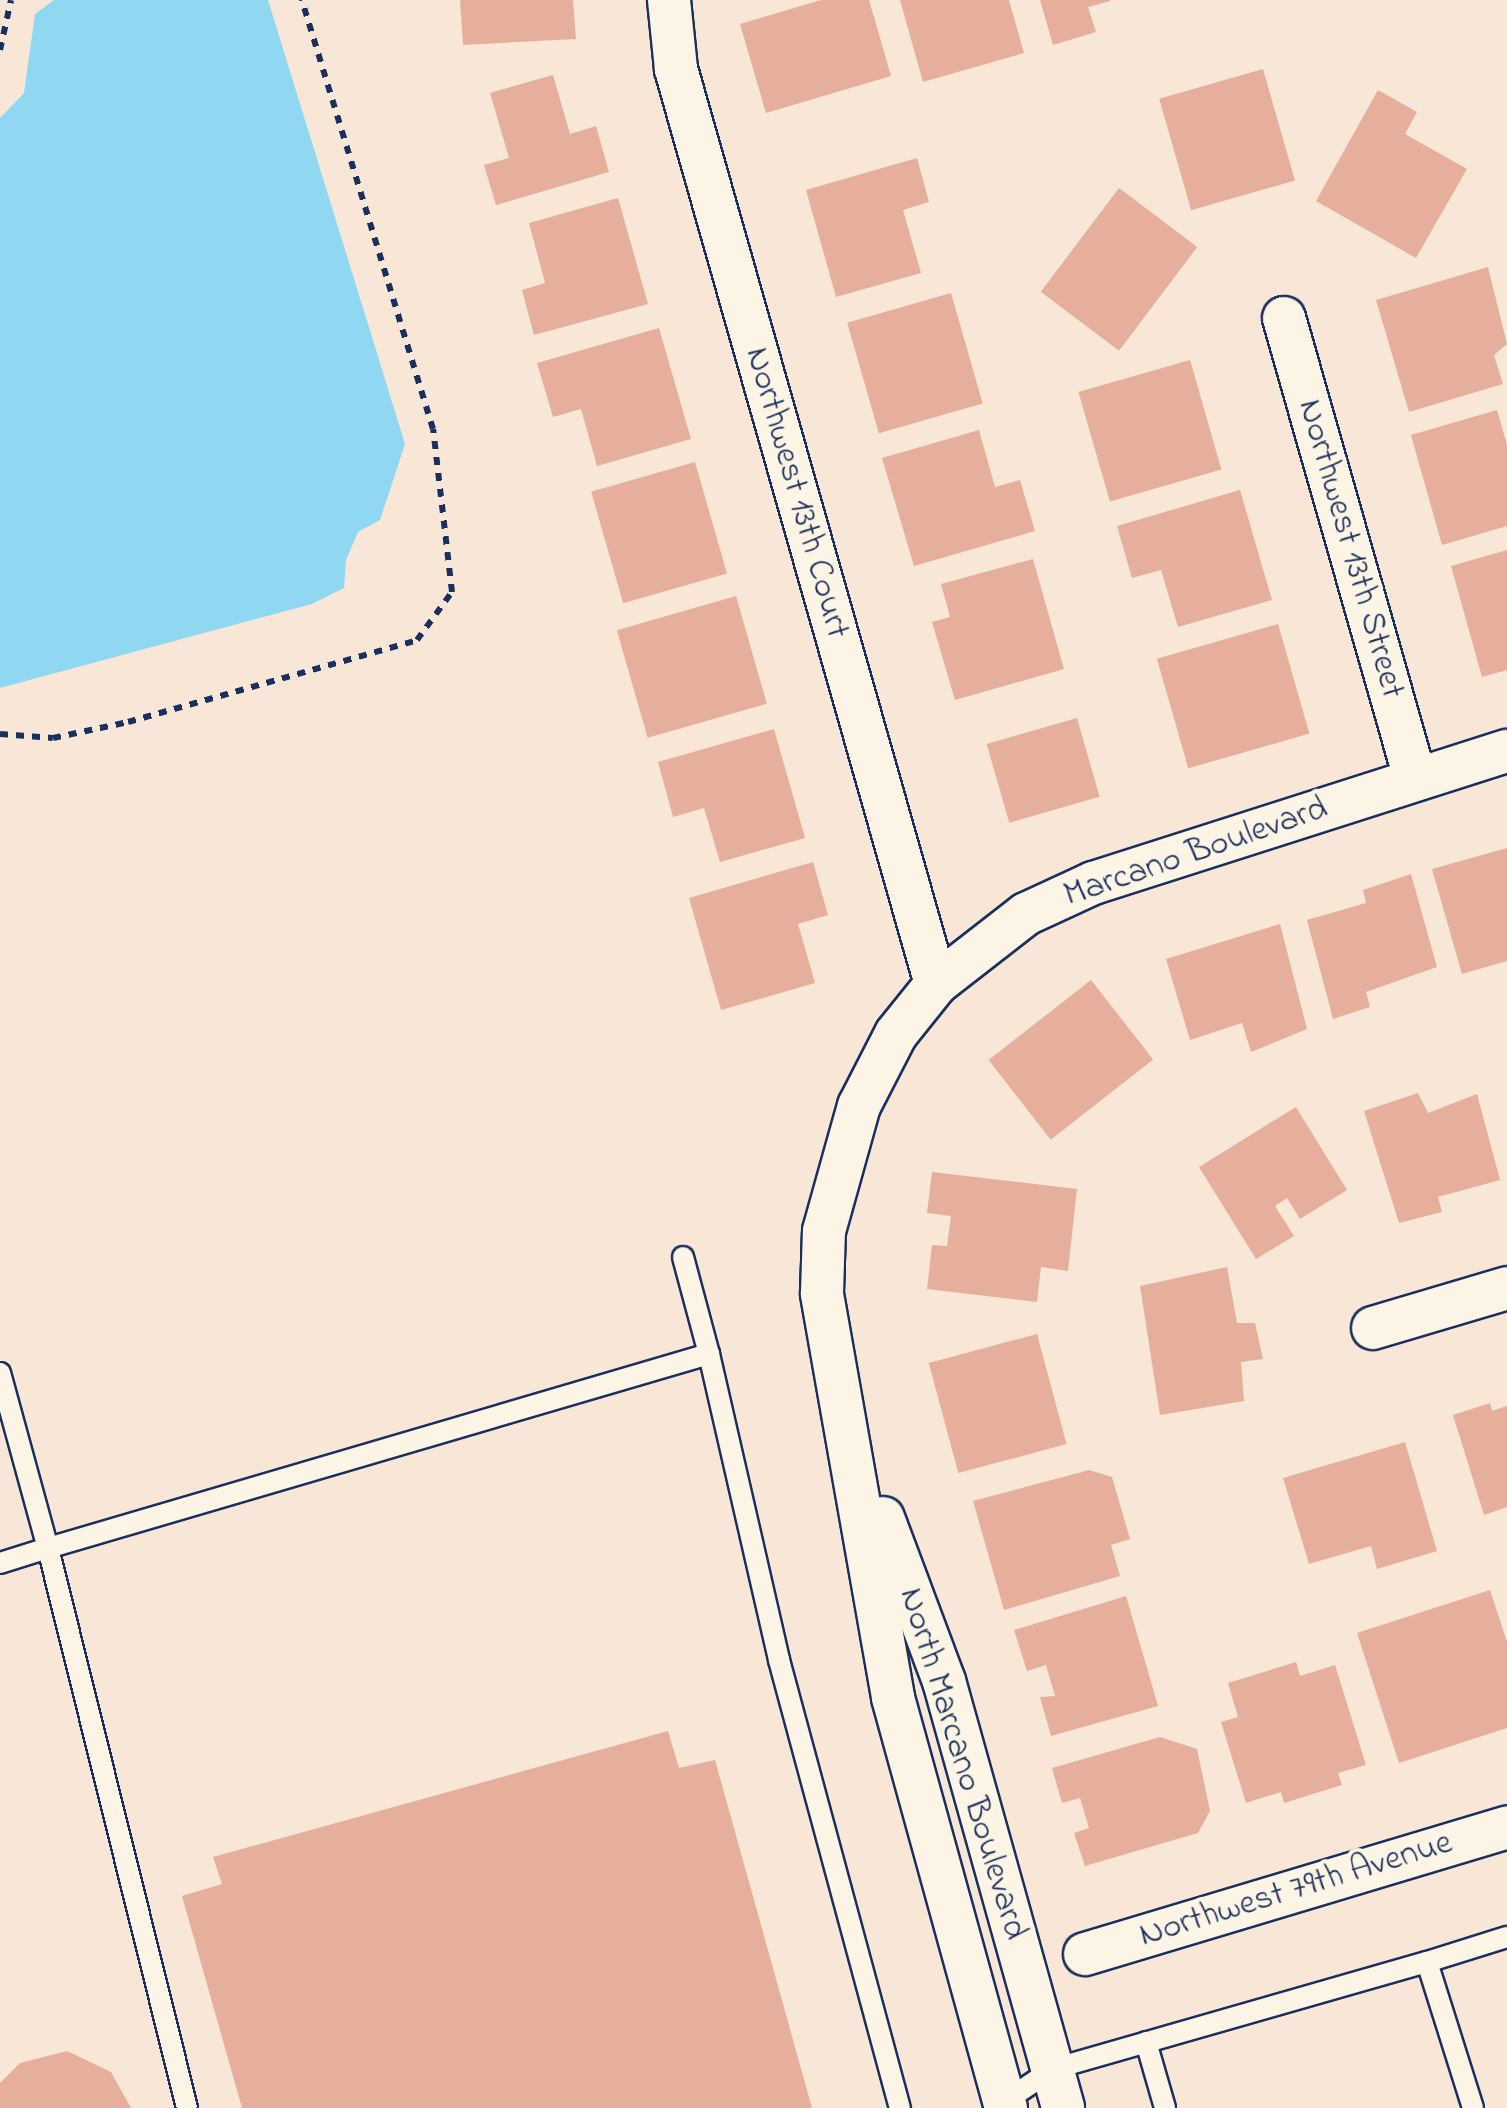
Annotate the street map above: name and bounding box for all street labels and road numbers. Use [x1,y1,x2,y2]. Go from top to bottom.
street label: Northwest 13th Court [734,343,858,643]
street label: Northwest 13th Street [1287,395,1413,703]
street label: Marcano Boulevard [1059,788,1333,918]
street label: North Marcano Boulevard [888,1583,1036,1945]
street label: Northwest 79th Avenue [1135,1822,1457,1958]

